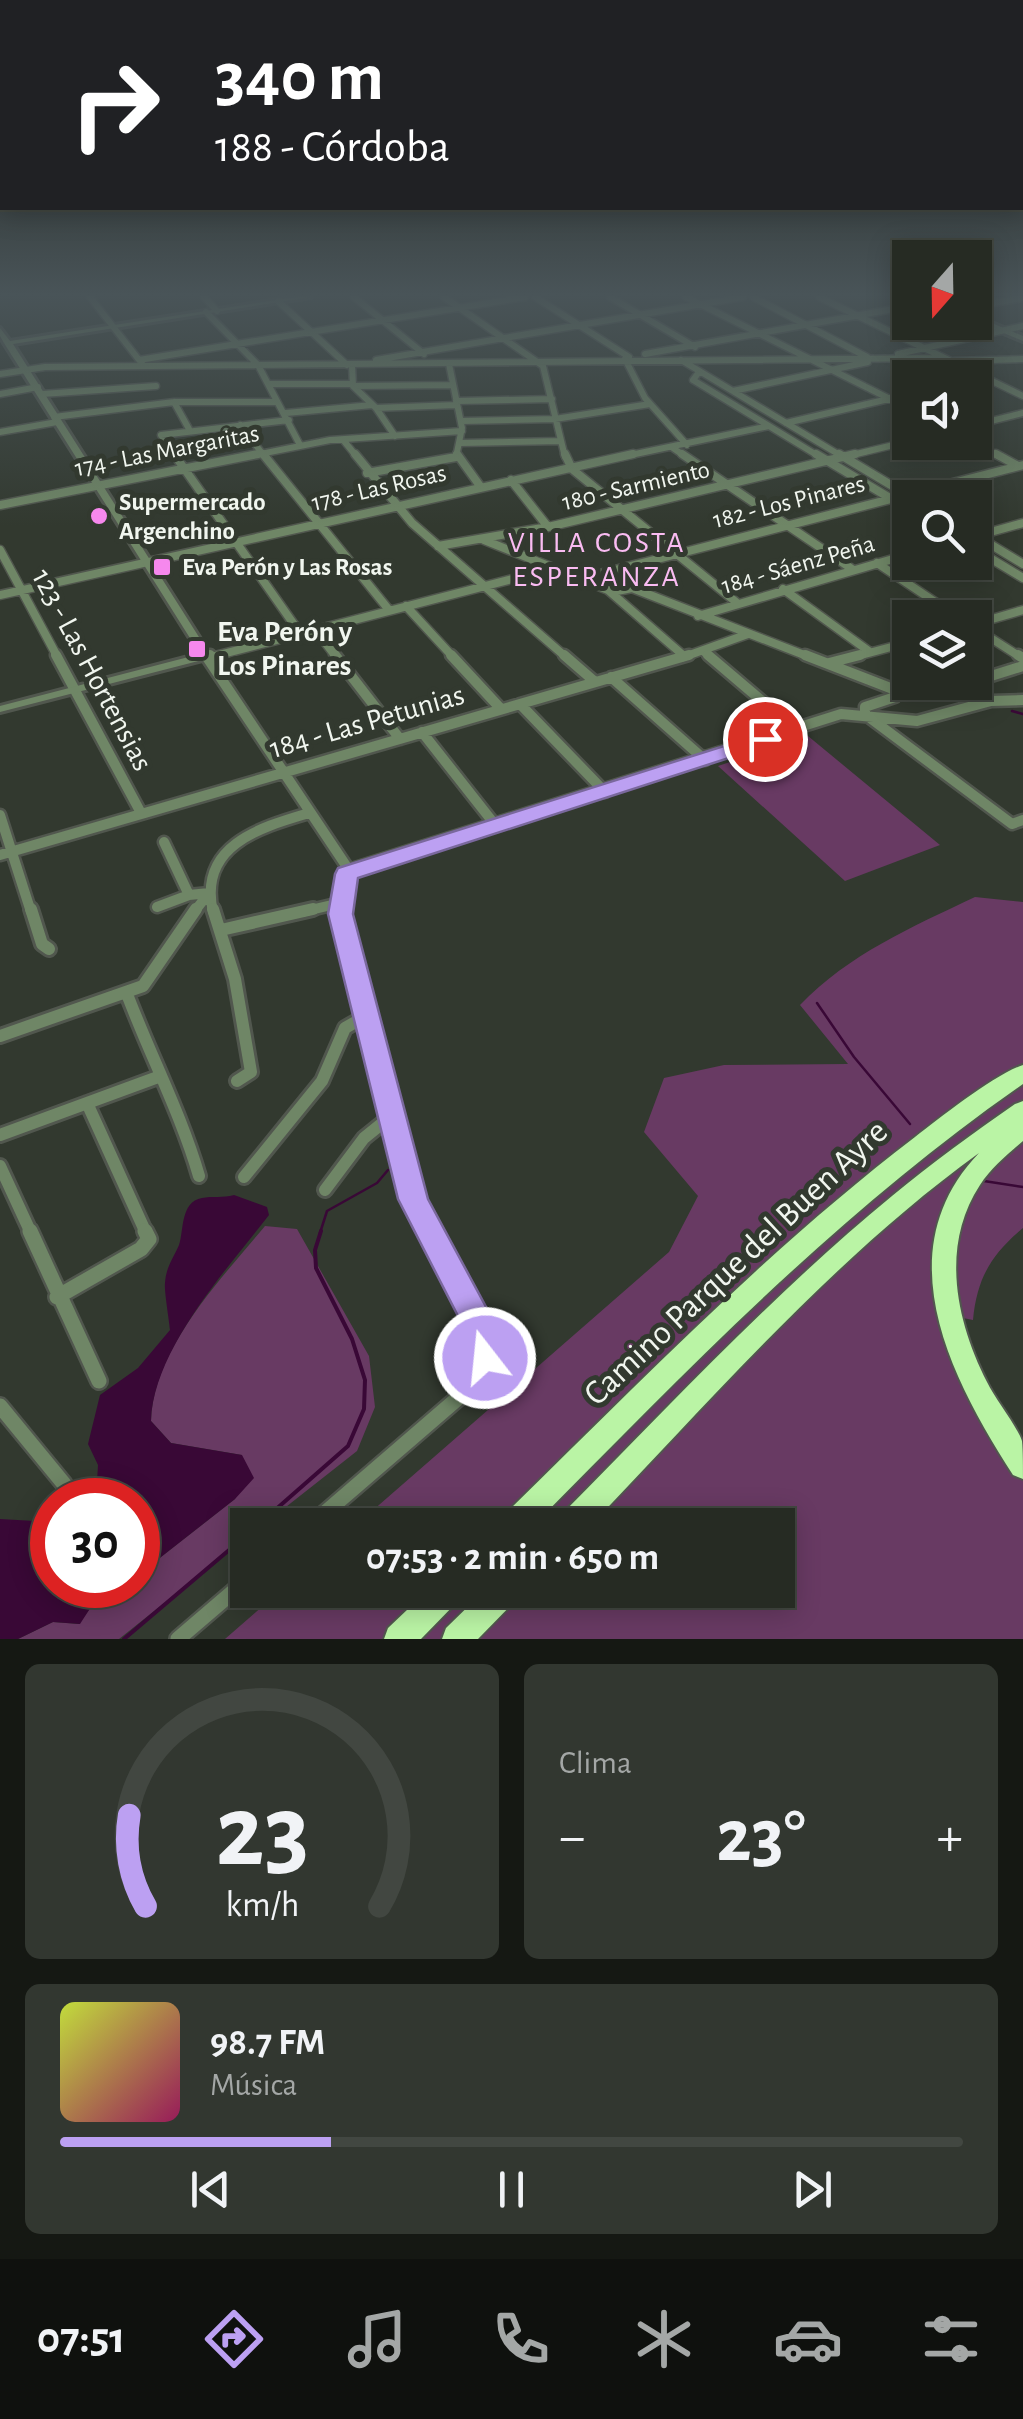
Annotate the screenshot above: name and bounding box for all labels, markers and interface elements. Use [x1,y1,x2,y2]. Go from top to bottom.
icon: right [50,40,180,170]
text: 340 m [215,43,384,113]
text: 188 - Córdoba [215,125,450,170]
north arrow [892,240,992,340]
map controls [892,240,992,700]
button: sound [892,360,992,460]
street label: 174 - Las Margaritas [73,421,261,481]
street label: 180 - Sarmiento [560,457,712,515]
street label: 178 - Las Rosas [309,460,449,516]
street label: 182 - Los Pinares [711,471,867,533]
button: search [892,480,992,580]
place label: Supermercado Argenchino [119,490,266,544]
marker: Supermercado Argenchino [88,505,110,527]
district label: VILLA COSTA ESPERANZA [508,528,686,592]
street label: 184 - Sáenz Peña [719,531,877,599]
place label: Eva Perón y Las Rosas [182,555,392,580]
marker: Eva Perón y Las Rosas [151,556,173,578]
street label: 123 - Las Hortensias [26,564,158,776]
button: layers [892,600,992,700]
place label: Eva Perón y Los Pinares [217,617,353,681]
marker: Eva Perón y Los Pinares [186,638,208,660]
street label: 184 - Las Petunias [266,680,468,764]
pin [723,697,808,782]
icon: arrive [738,712,793,767]
street label: Camino Parque del Buen Ayre [578,1114,894,1412]
position arrow [433,1306,537,1410]
speed limit sign: 30 [30,1478,160,1608]
text: 07:53 · 2 min · 650 m [366,1539,659,1577]
text: Clima [559,1747,632,1779]
text: 23 [215,1781,309,1885]
text: 23° [716,1800,806,1875]
text: − [559,1810,585,1865]
text: + [937,1810,963,1865]
text: km/h [225,1887,299,1923]
text: 98.7 FM [210,2024,325,2062]
text: Música [210,2069,297,2101]
icon: previous [183,2162,238,2217]
icon: pause [484,2162,539,2217]
icon: next [785,2162,840,2217]
icon: directions [199,2304,269,2374]
icon: music [342,2304,412,2374]
icon: phone [486,2304,556,2374]
icon: climate [629,2304,699,2374]
icon: car [773,2304,843,2374]
icon: filters [916,2304,986,2374]
text: 07:51 [37,2316,126,2361]

